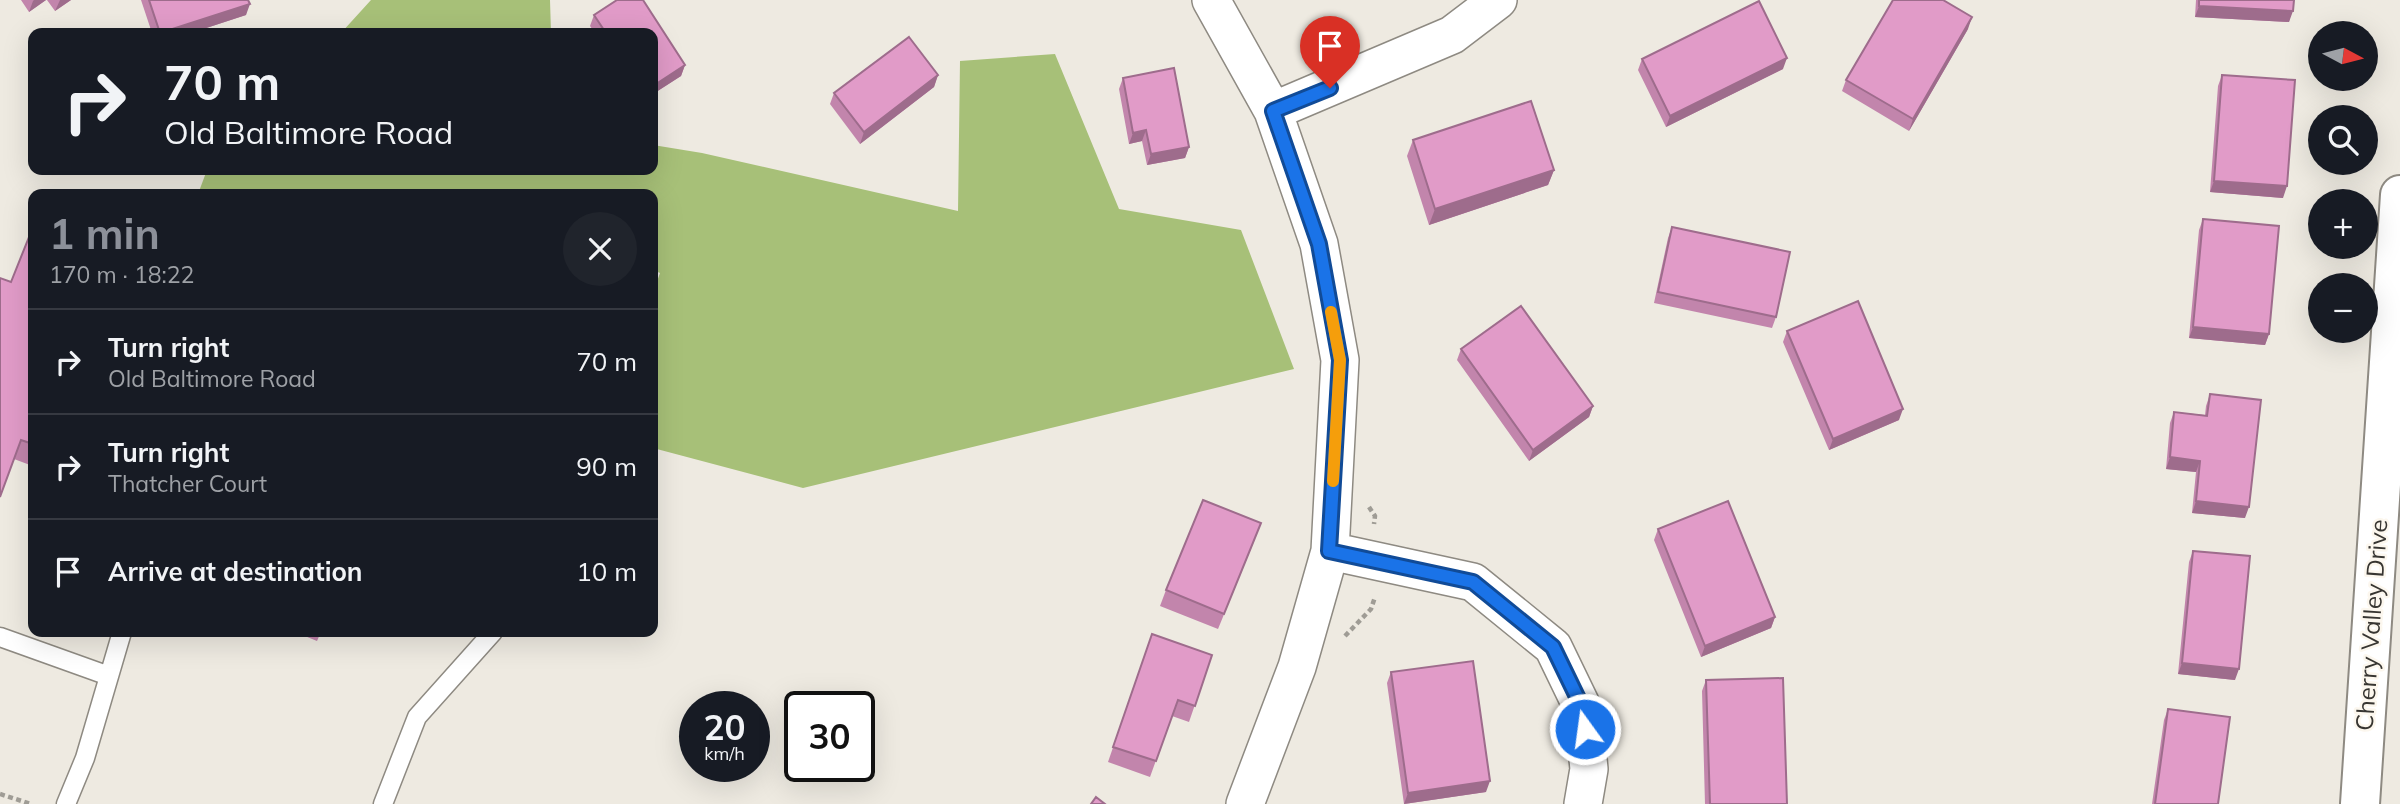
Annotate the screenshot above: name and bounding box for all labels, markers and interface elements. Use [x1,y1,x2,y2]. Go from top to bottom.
pin [1300,16,1360,88]
north arrow [2308,21,2378,91]
map controls [2308,21,2378,343]
icon: arrive [1311,27,1349,65]
text: 70 m [164,51,280,112]
icon: right [49,56,140,147]
button: search [2308,105,2378,175]
text: Old Baltimore Road [164,112,453,152]
button: + [2308,189,2378,259]
text: 1 min [49,207,160,260]
button: close [563,212,637,286]
text: 170 m · 18:22 [49,260,194,289]
button: − [2308,273,2378,343]
text: Turn right [108,331,229,364]
icon: right [49,343,87,381]
text: 70 m [576,345,637,378]
text: Old Baltimore Road [108,364,316,393]
text: Turn right [108,436,229,469]
icon: right [49,448,87,486]
text: 90 m [576,450,637,483]
text: Thatcher Court [108,469,267,498]
street label: Cherry Valley Drive [2349,518,2393,732]
icon: arrive [49,553,87,591]
text: Arrive at destination [108,555,363,588]
text: 10 m [576,555,637,588]
speed limit sign: 30 [784,691,875,782]
position arrow [1548,692,1622,766]
text: 20 [703,705,746,749]
text: km/h [704,742,745,765]

